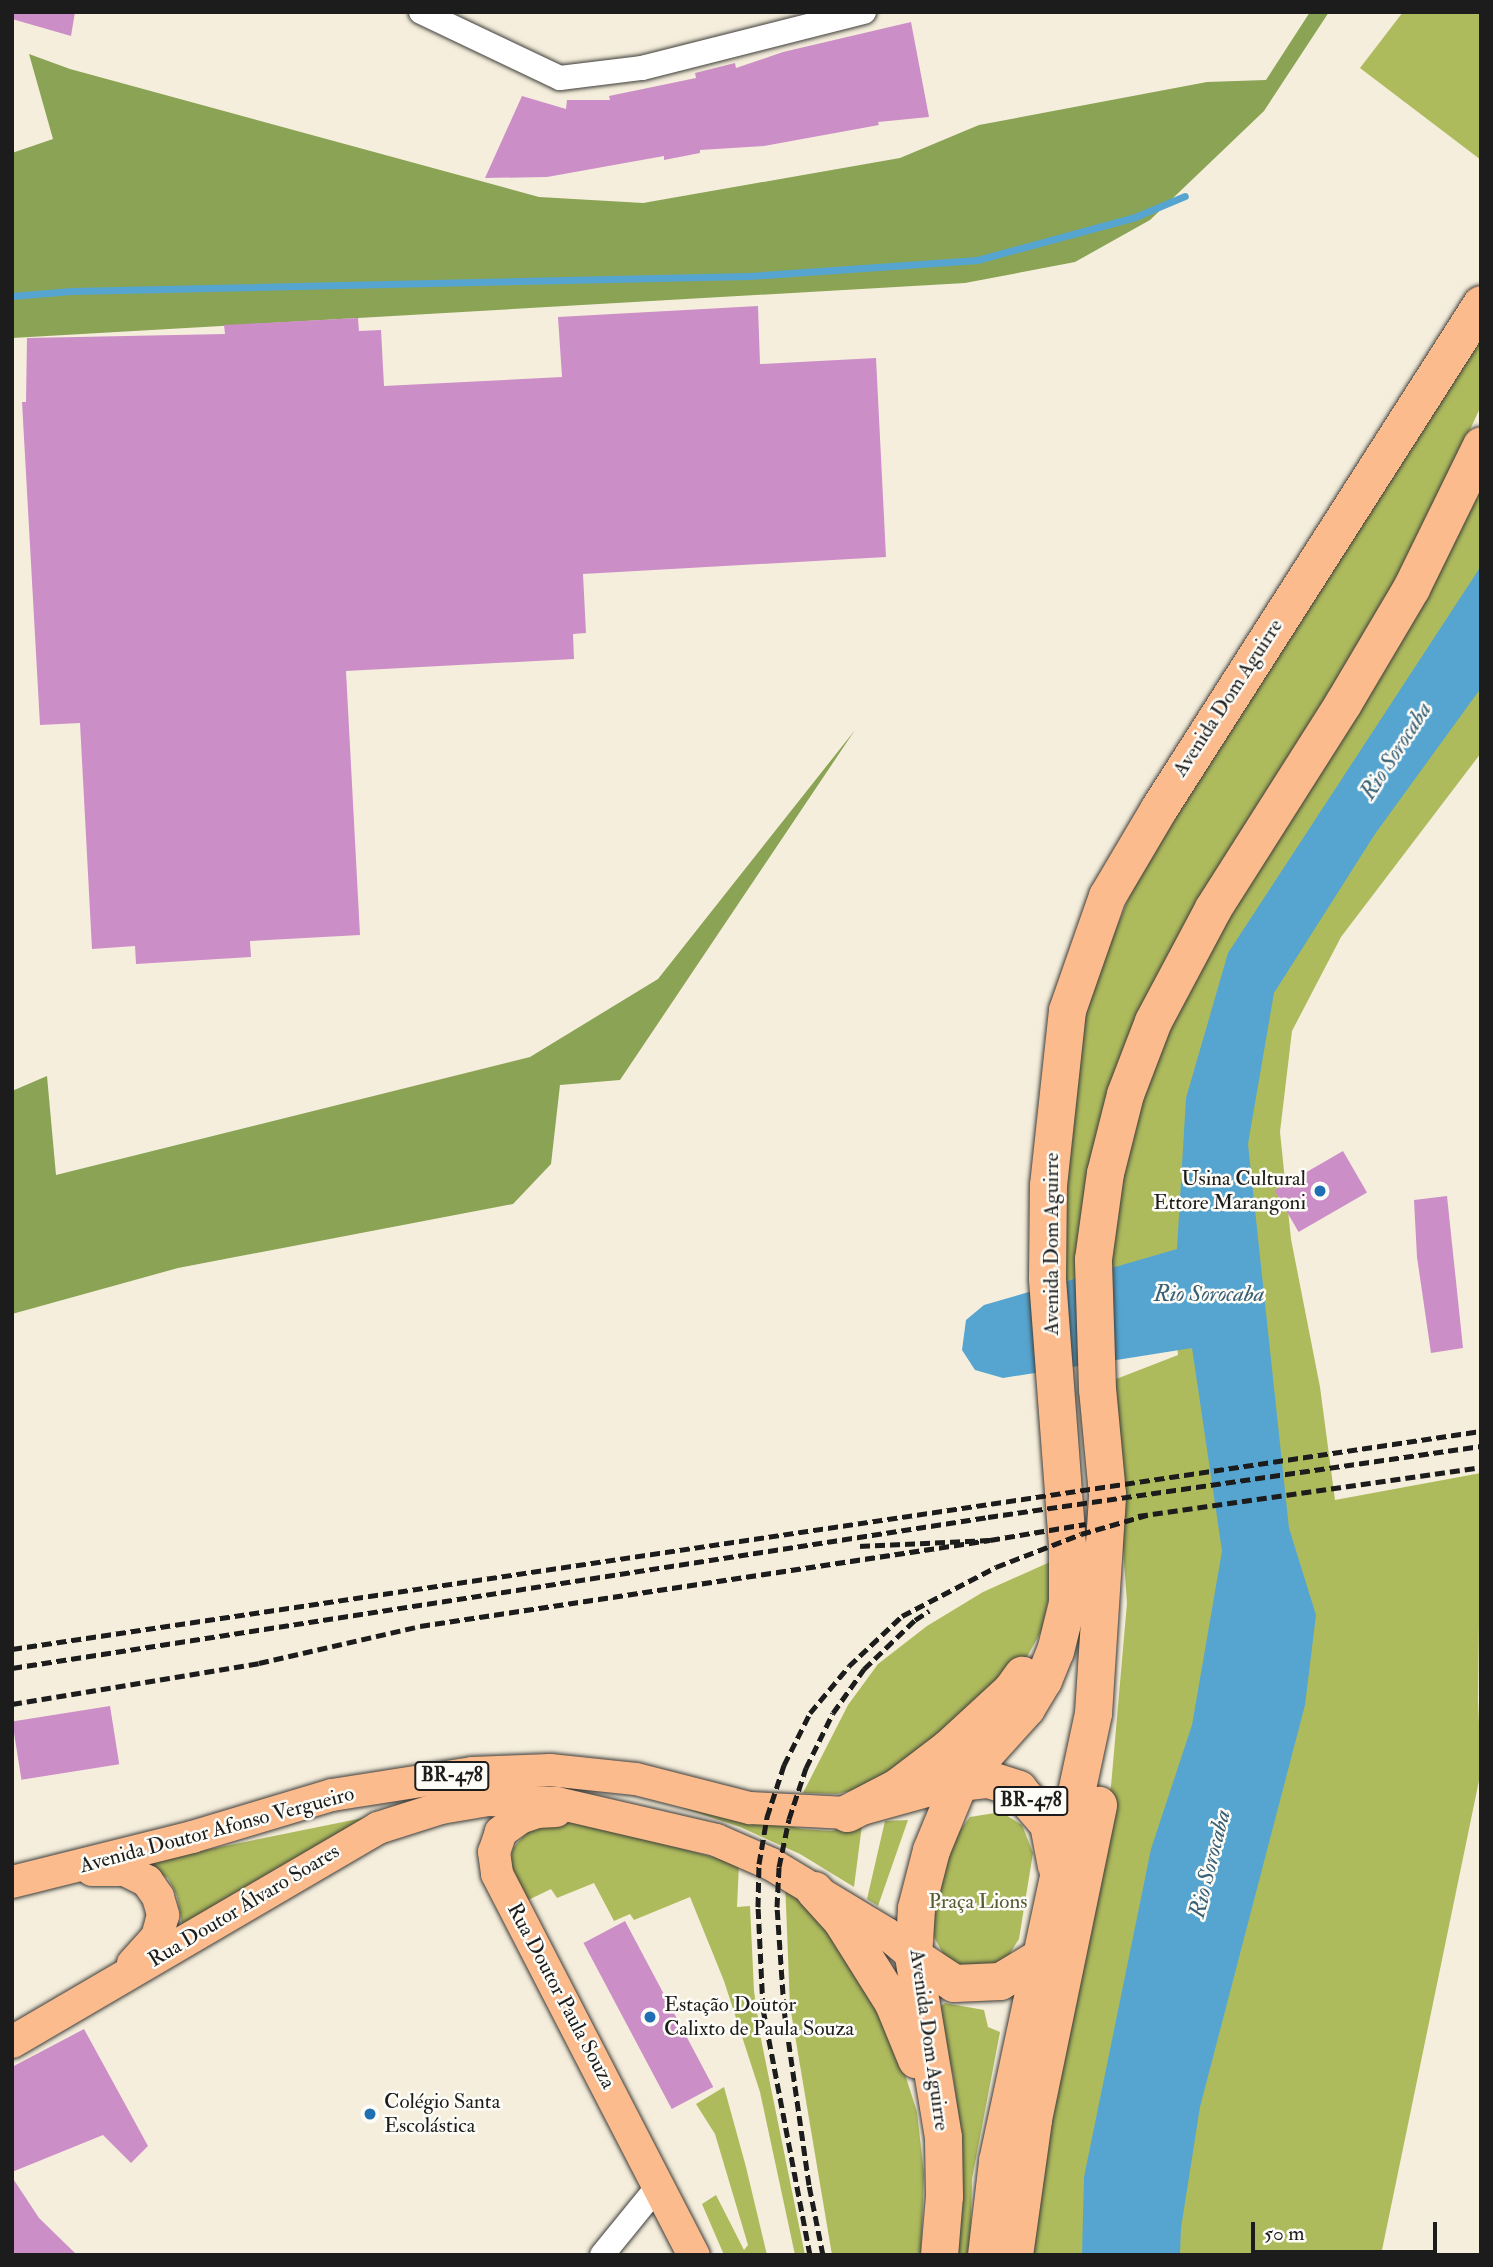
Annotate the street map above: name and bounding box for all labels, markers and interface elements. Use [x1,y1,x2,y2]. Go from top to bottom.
street label: Avenida Dom Aguirre [1168,614,1288,782]
water label: Rio Sorocaba [1354,697,1438,805]
street label: Avenida Dom Aguirre [1039,1153,1065,1335]
place label: Usina Cultural Ettore Marangoni [1153,1166,1306,1216]
marker: Usina Cultural Ettore Marangoni [1312,1183,1328,1199]
water label: Rio Sorocaba [1154,1280,1264,1308]
road number: BR-478 [414,1760,490,1792]
street label: Avenida Doutor Afonso Vergueiro [77,1781,357,1879]
road number: BR-478 [992,1786,1070,1816]
water label: Rio Sorocaba [1183,1807,1237,1921]
street label: Rua Doutor Álvaro Soares [144,1839,344,1973]
park label: Praça Lions [929,1889,1027,1915]
street label: Rua Doutor Paula Souza [501,1899,621,2093]
street label: Avenida Dom Aguirre [904,1948,954,2132]
place label: Estação Doutor Calixto de Paula Souza [664,1992,854,2042]
marker: Estação Doutor Calixto de Paula Souza [642,2009,658,2025]
place label: Colégio Santa Escolástica [384,2089,500,2139]
marker: Colégio Santa Escolástica [362,2106,378,2122]
scale bar [1255,2208,1440,2252]
text: 50 m [1264,2220,1305,2247]

